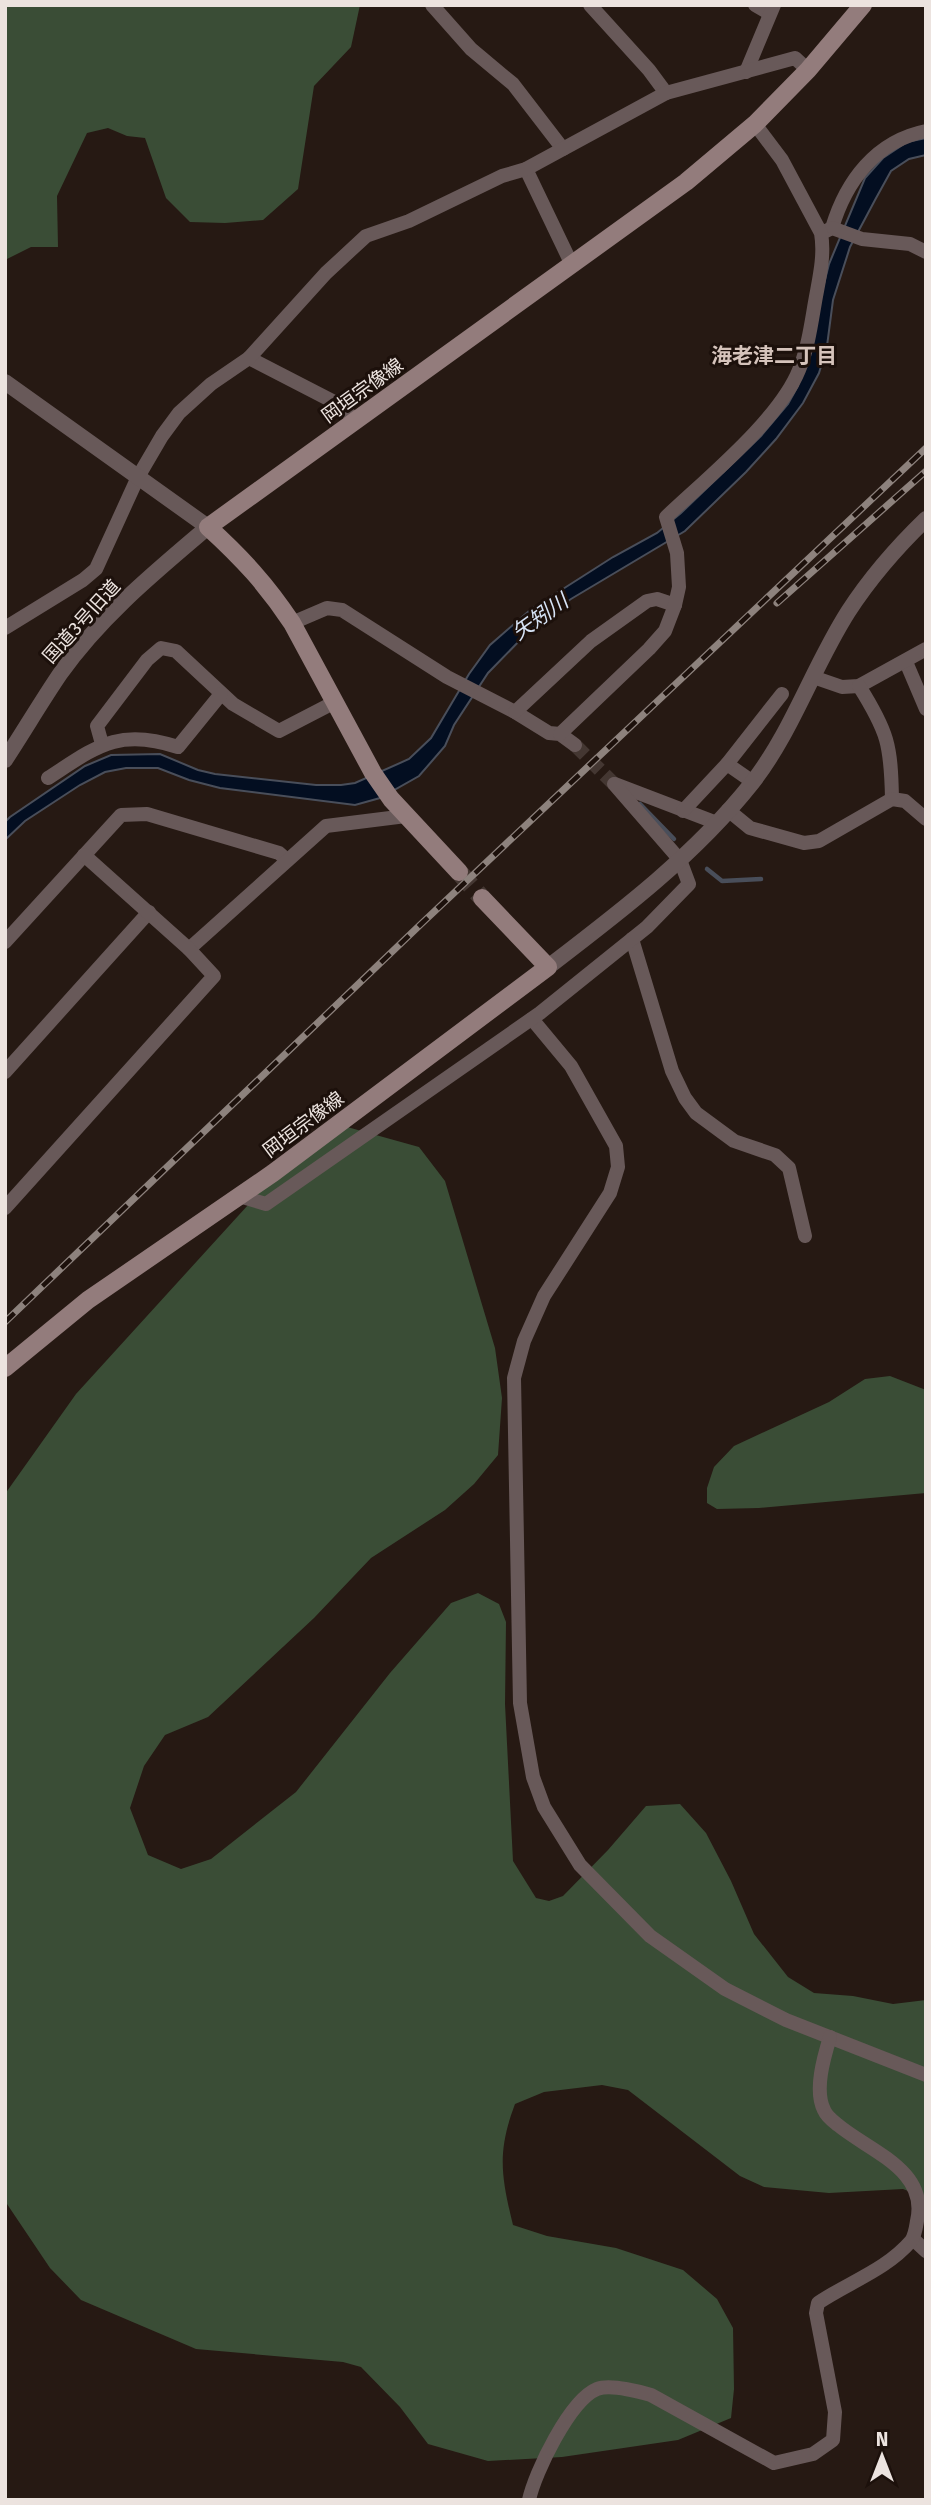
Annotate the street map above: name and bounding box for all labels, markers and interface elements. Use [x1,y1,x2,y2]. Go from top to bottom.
district label: 海老津二丁目 [711,343,837,369]
street label: 岡垣宗像線 [317,353,407,428]
street label: 国道3号旧道 [38,575,125,668]
water label: 矢矧川 [507,587,575,646]
street label: 岡垣宗像線 [258,1087,348,1162]
north arrow [847,2421,917,2491]
text: N [876,2428,888,2451]

